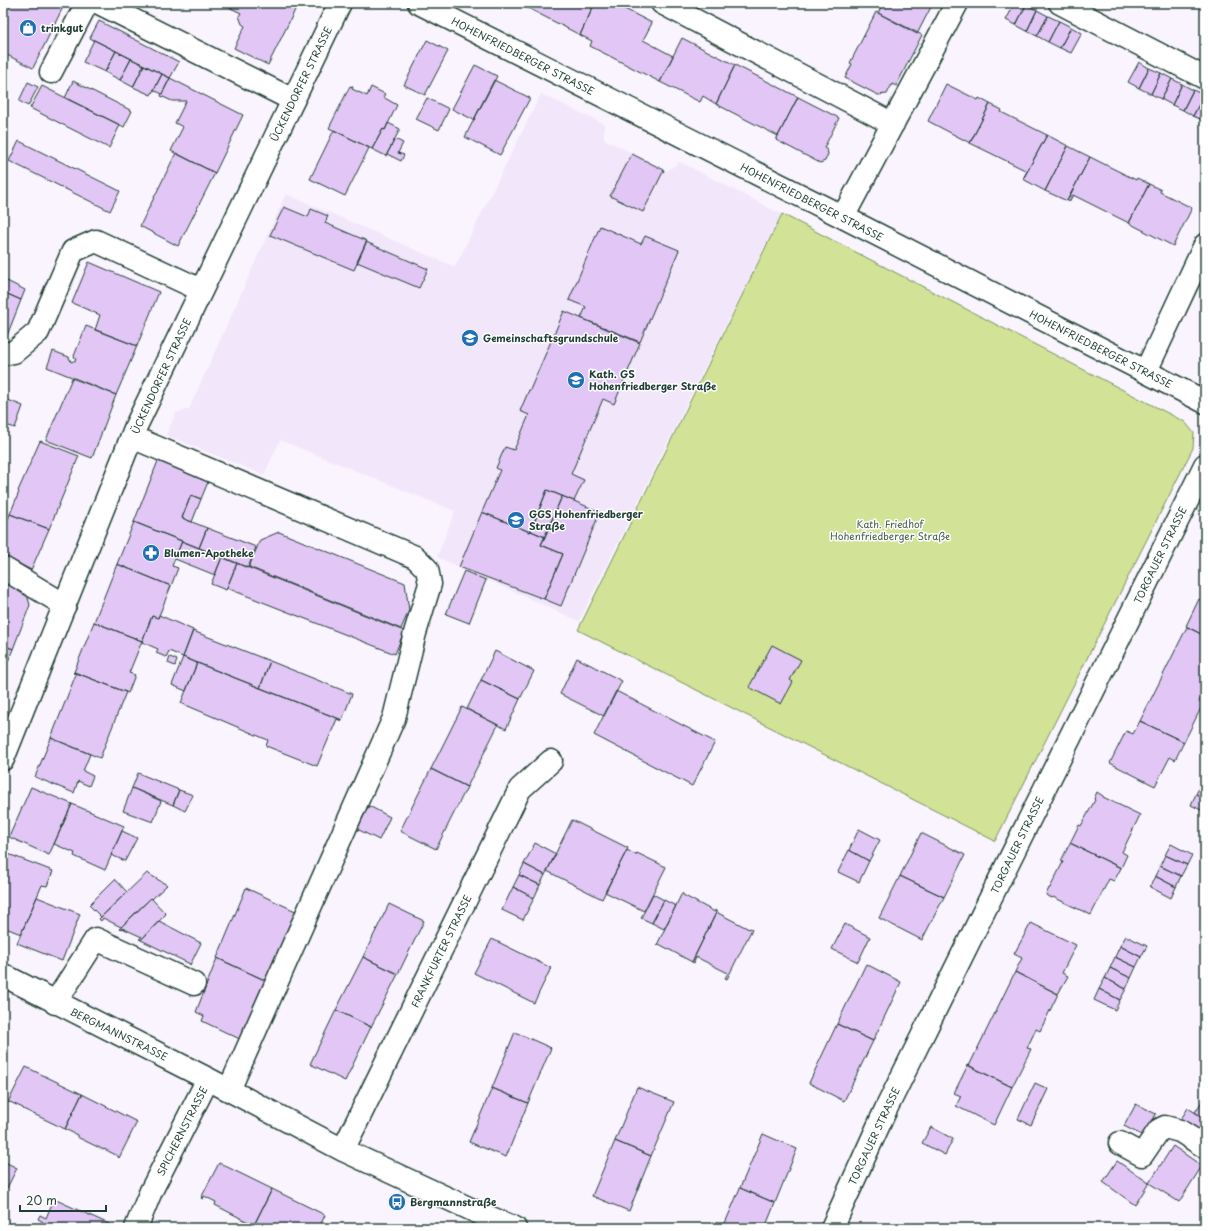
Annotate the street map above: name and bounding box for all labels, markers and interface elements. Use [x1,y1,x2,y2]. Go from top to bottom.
street label: HOHENFRIEDBERGER STRASSE [449,13,597,98]
shop icon: trinkgut [18,18,38,38]
place label: trinkgut [41,20,84,35]
street label: ÜCKENDORFER STRASSE [266,24,335,144]
street label: HOHENFRIEDBERGER STRASSE [738,159,886,244]
street label: HOHENFRIEDBERGER STRASSE [1027,306,1175,391]
street label: ÜCKENDORFER STRASSE [127,315,194,436]
school or university icon: Gemeinschaftsgrundschule [460,328,480,348]
place label: Gemeinschaftsgrundschule [483,330,619,345]
place label: Kath. GS Hohenfriedberger Straße [589,366,716,393]
school or university icon: Kath. GS Hohenfriedberger Straße [566,370,586,390]
street label: TORGAUER STRASSE [1129,504,1190,606]
place label: GGS Hohenfriedberger Straße [529,506,644,533]
school or university icon: GGS Hohenfriedberger Straße [506,510,526,530]
park label: Kath. Friedhof Hohenfriedberger Straße [830,516,950,543]
pharmacy icon: Blumen-Apotheke [141,543,161,563]
place label: Blumen-Apotheke [164,545,254,560]
street label: TORGAUER STRASSE [986,794,1047,896]
street label: FRANKFURTER STRASSE [407,892,474,1010]
street label: BERGMANNSTRASSE [68,1003,171,1064]
street label: SPICHERNSTRASSE [152,1083,211,1178]
street label: TORGAUER STRASSE [844,1084,903,1187]
scale bar [20,1187,106,1213]
text: 20 m [26,1191,57,1209]
bus stop icon: Bergmannstraße [387,1192,407,1212]
place label: Bergmannstraße [410,1194,497,1209]

